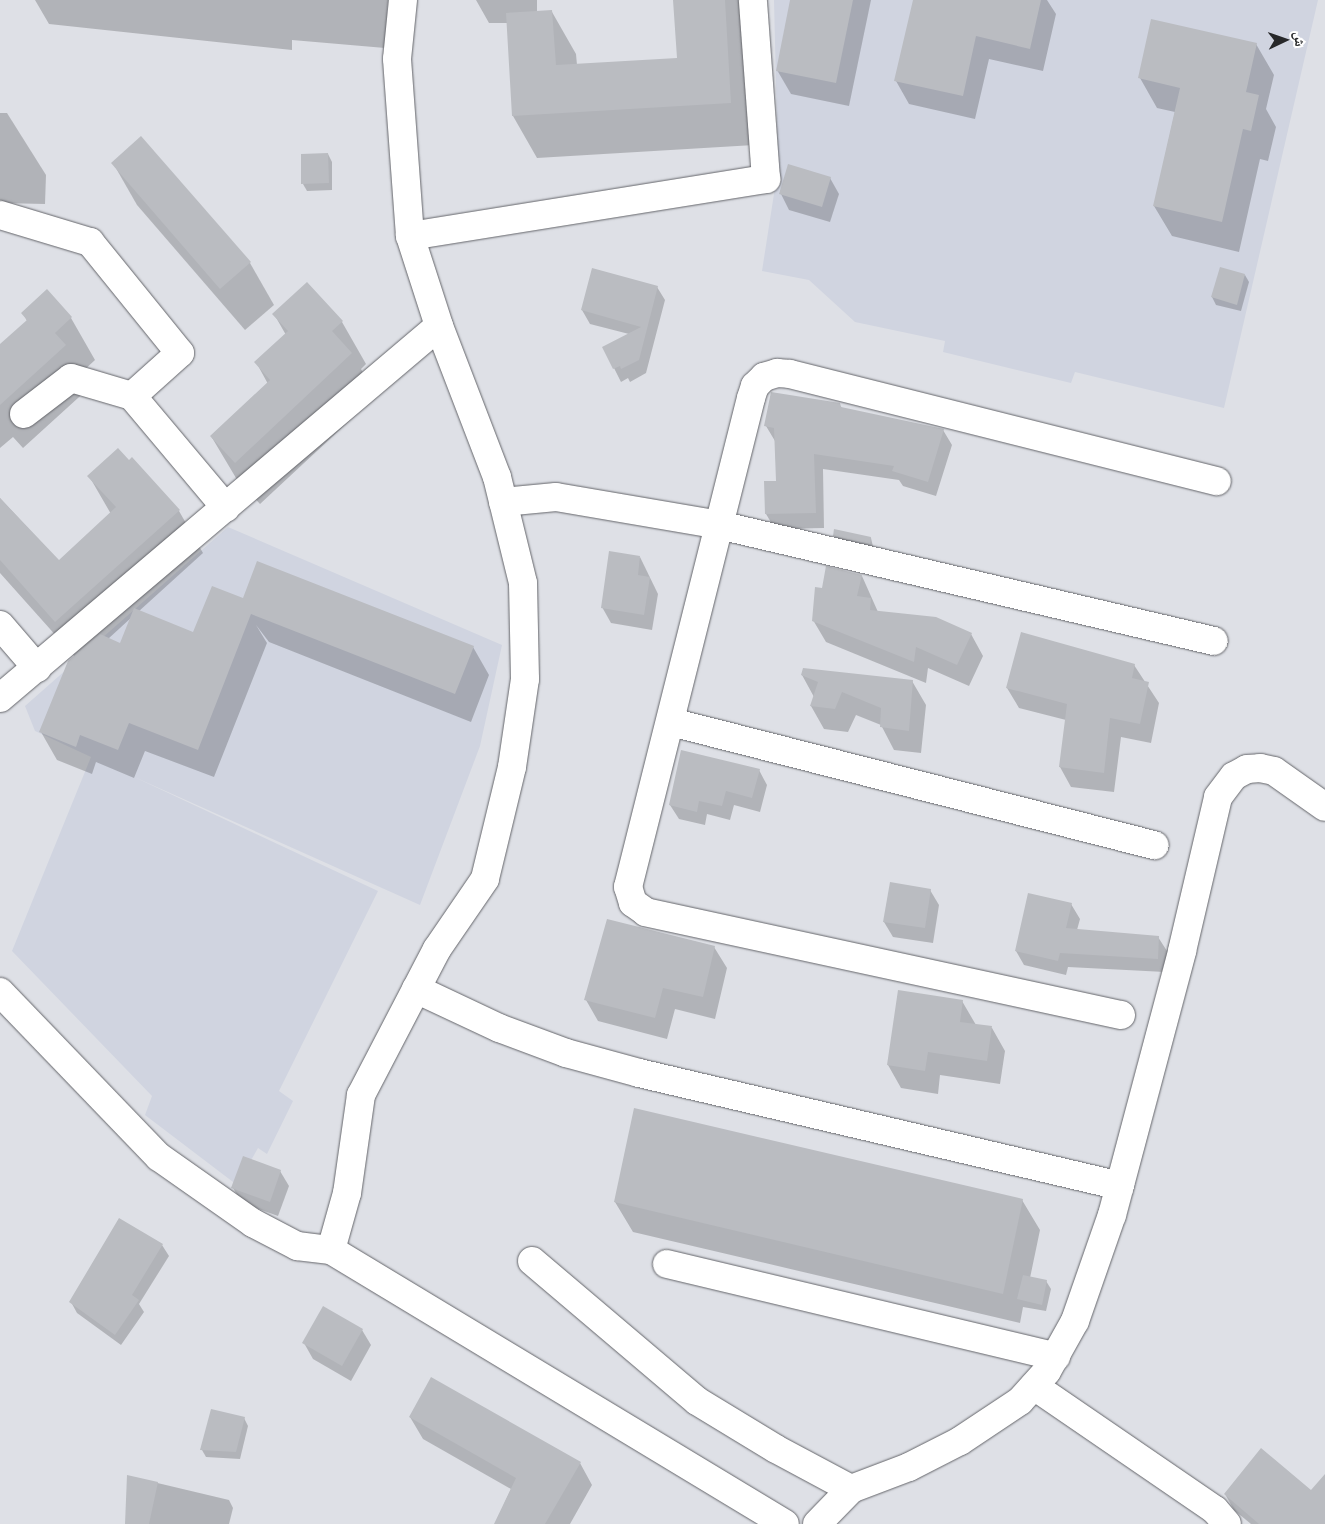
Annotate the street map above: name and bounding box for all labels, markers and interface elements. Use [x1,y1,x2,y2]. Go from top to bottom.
north arrow [1260,15,1310,65]
text: ش [1292,31,1308,47]

